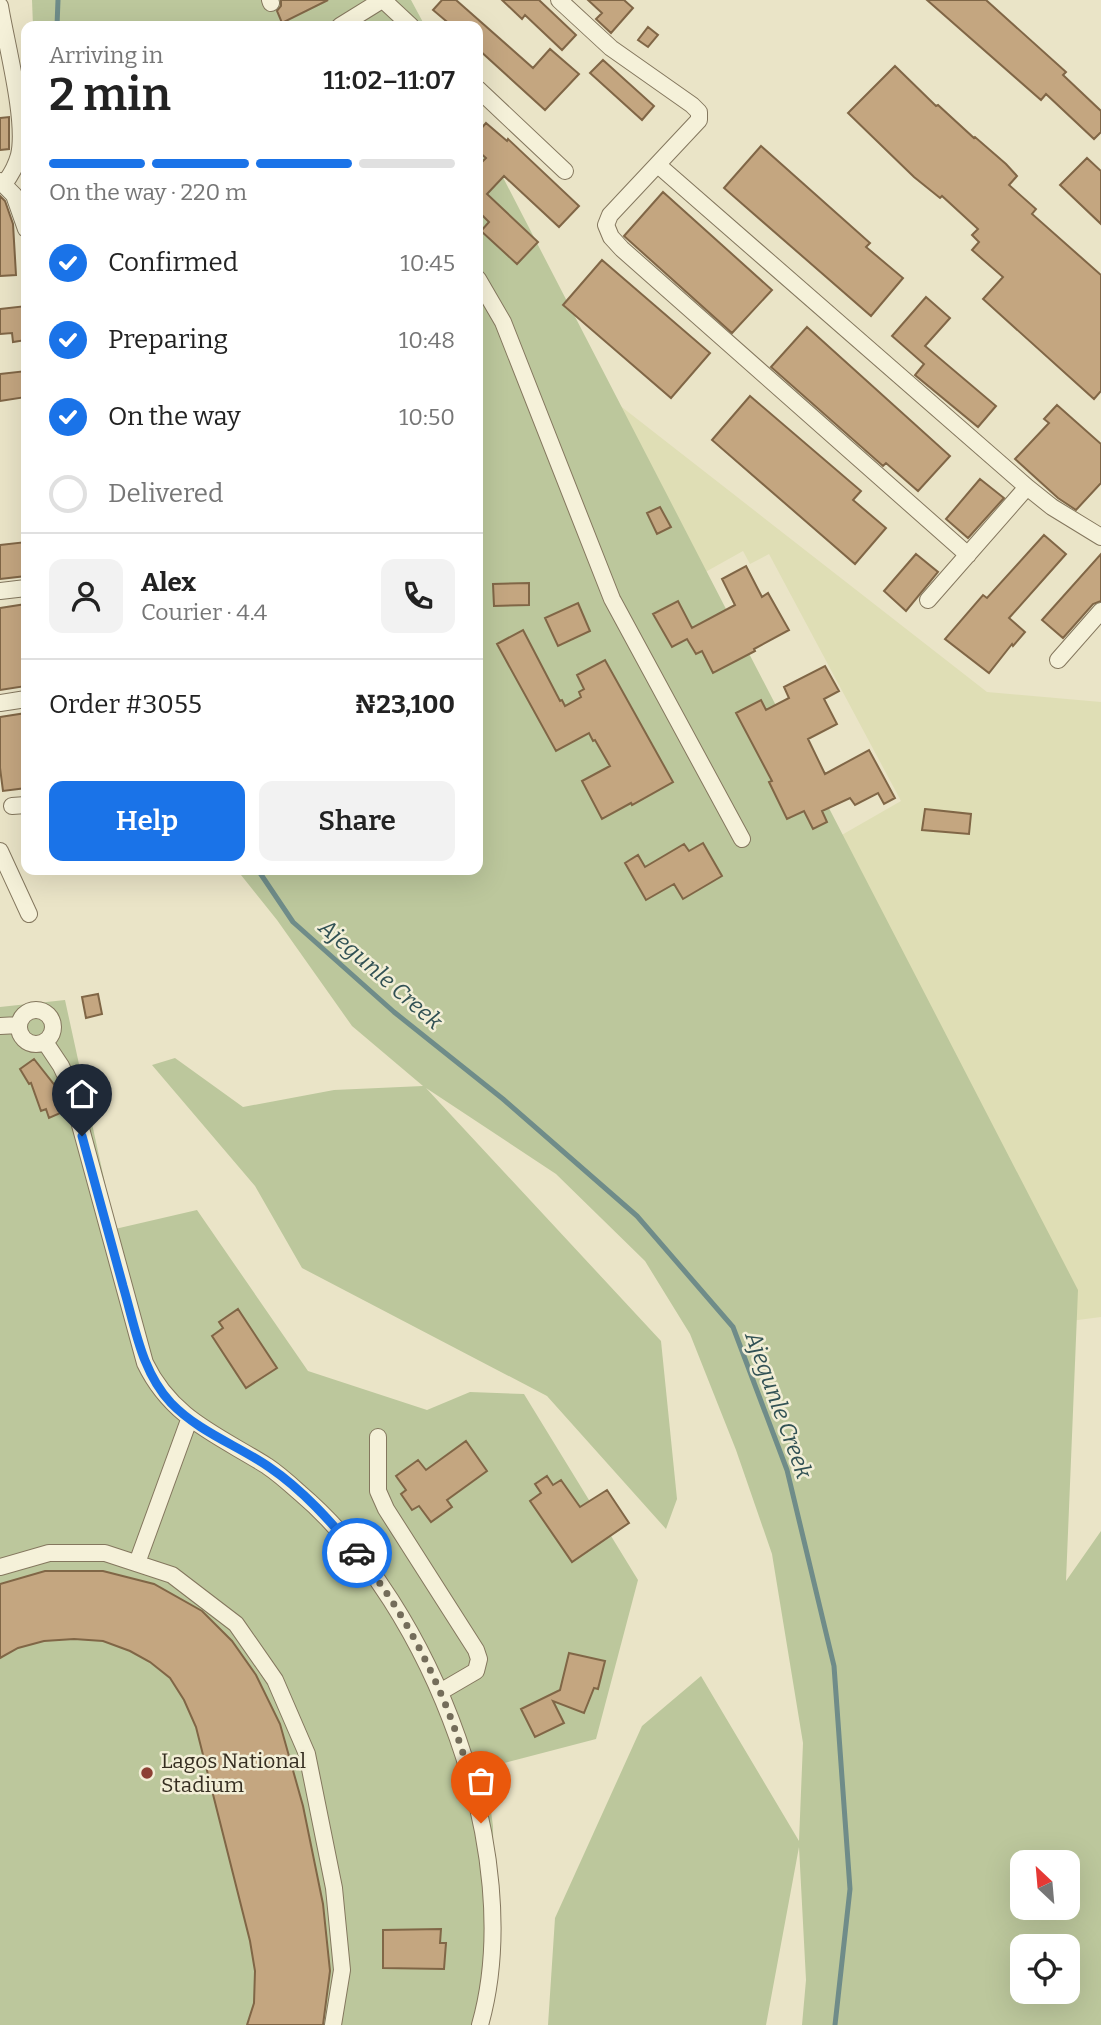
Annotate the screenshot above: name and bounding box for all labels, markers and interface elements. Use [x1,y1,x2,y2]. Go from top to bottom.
text: Arriving in [49,41,163,69]
text: 11:02–11:07 [323,65,455,96]
text: 2 min [49,67,171,122]
text: On the way · 220 m [49,178,247,206]
icon: check [49,244,87,282]
text: Confirmed [108,247,238,278]
text: 10:45 [400,249,455,277]
icon: check [49,321,87,359]
text: Preparing [108,324,228,355]
text: 10:48 [399,326,455,354]
icon: check [49,398,87,436]
text: On the way [108,401,241,432]
text: 10:50 [399,403,455,431]
text: Delivered [108,478,223,509]
button: person [49,559,123,633]
button: phone [381,559,455,633]
text: Alex [141,567,196,598]
text: Courier · 4.4 [141,598,267,626]
text: Order #3055 [49,689,202,720]
text: ₦23,100 [354,689,455,720]
button: Help [49,781,245,861]
button: Share [259,781,455,861]
water label: Ajegunle Creek [313,912,449,1036]
pin [52,1064,112,1136]
icon: home [63,1075,101,1113]
water label: Ajegunle Creek [739,1327,819,1483]
courier [322,1518,392,1588]
icon: car [338,1534,376,1572]
place label: Lagos National Stadium [161,1748,306,1798]
pin [451,1751,511,1823]
icon: bag [462,1762,500,1800]
marker: Lagos National Stadium [139,1765,155,1781]
north arrow [1010,1850,1080,1920]
map controls [1010,1850,1080,2004]
button: locate [1010,1934,1080,2004]

